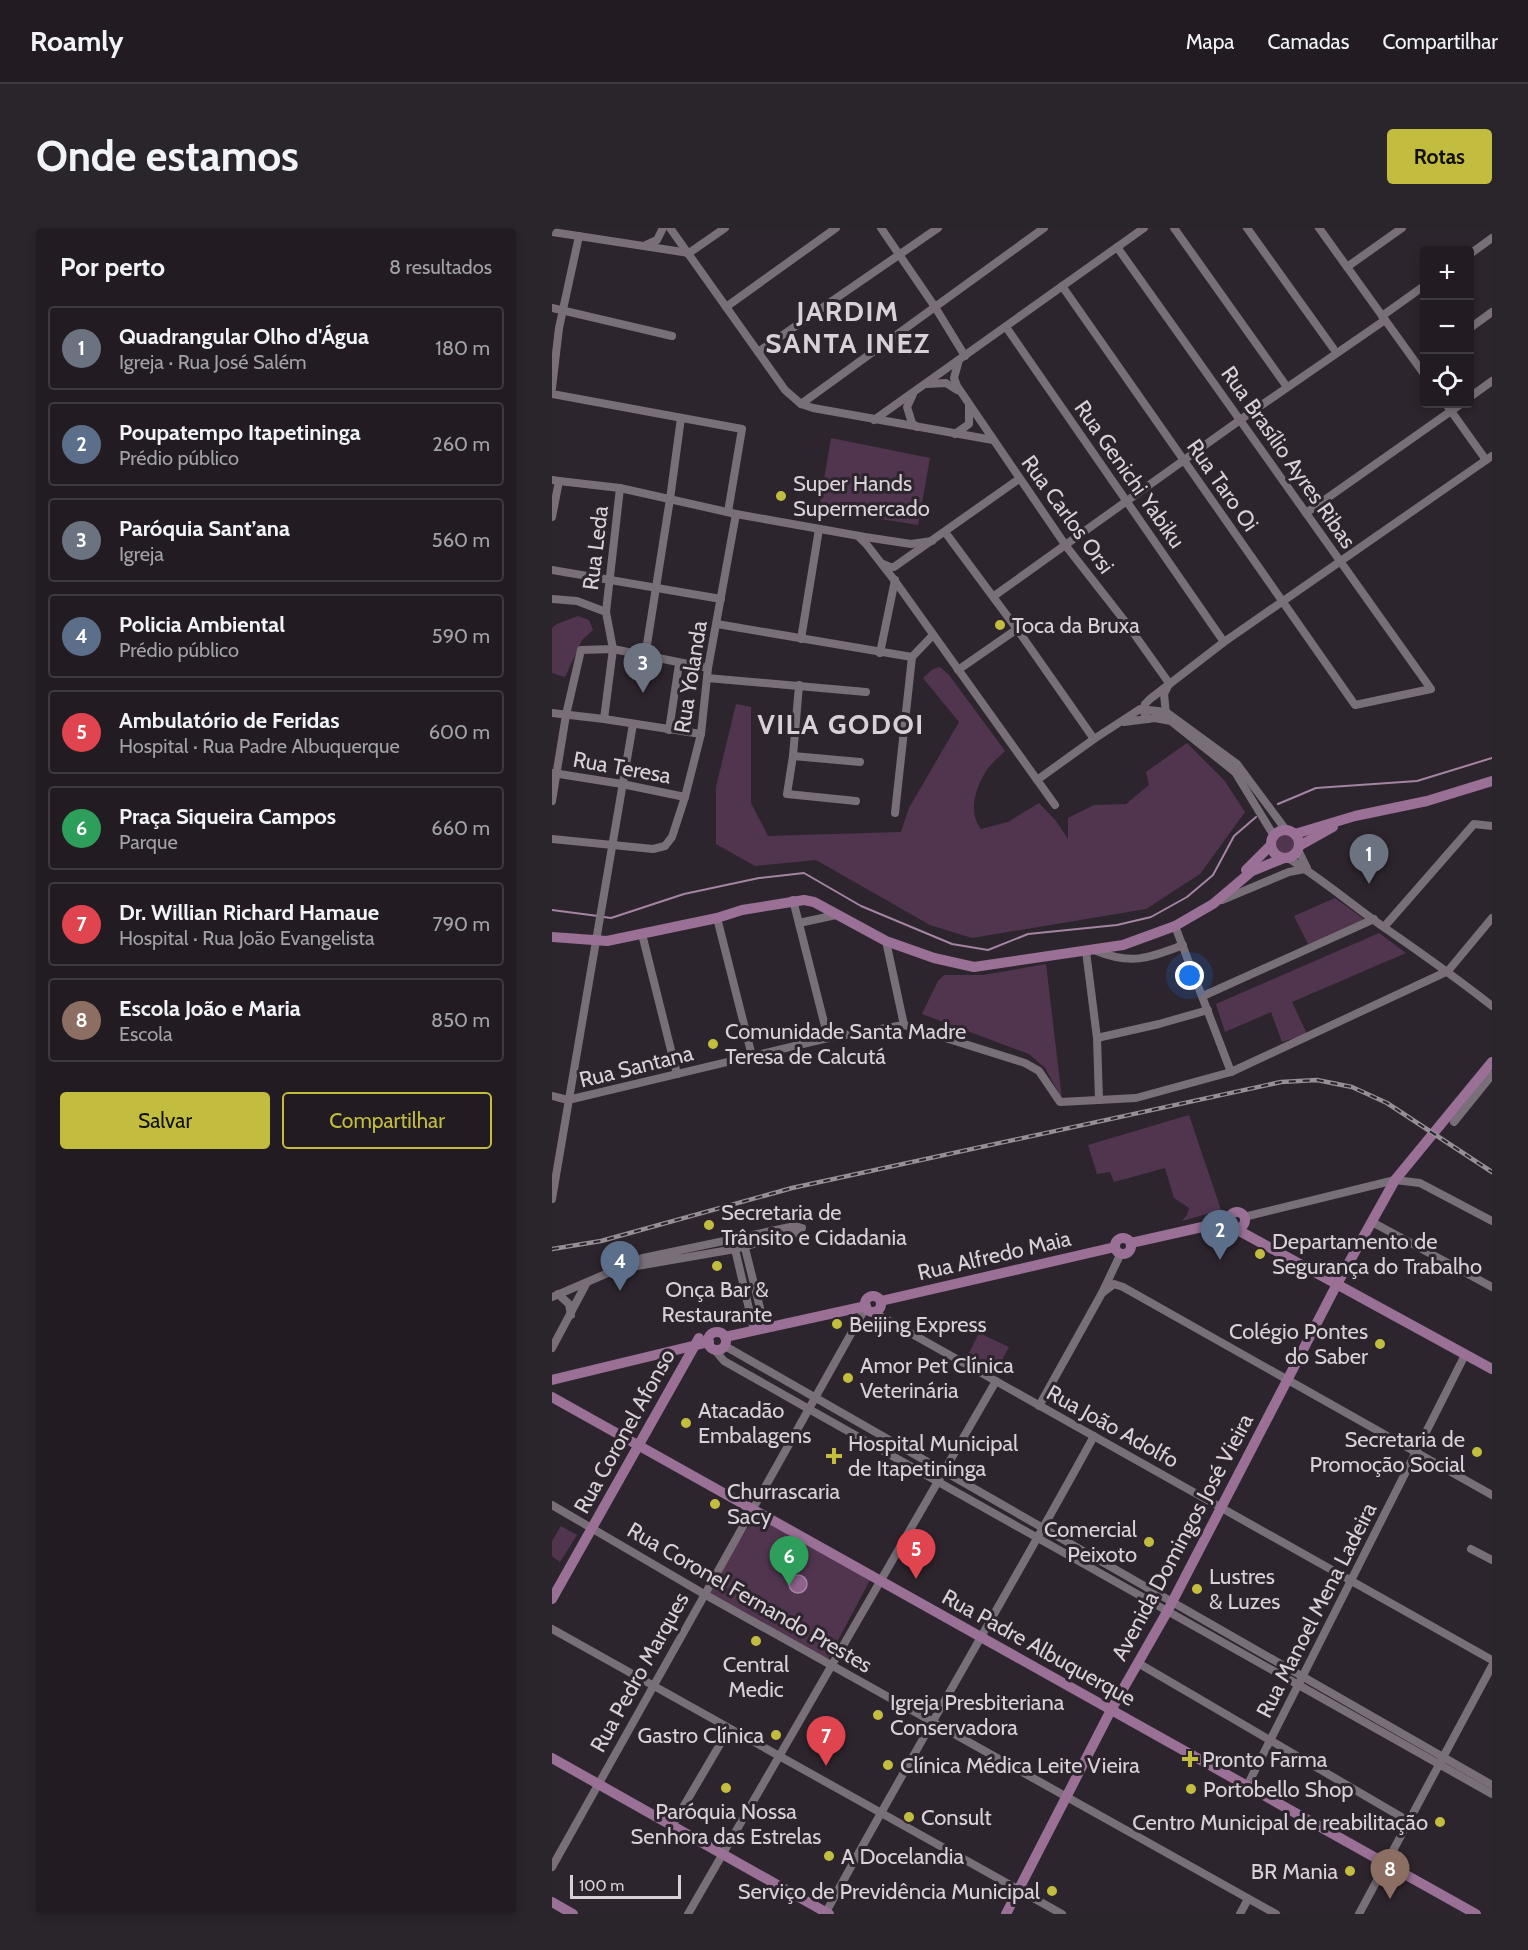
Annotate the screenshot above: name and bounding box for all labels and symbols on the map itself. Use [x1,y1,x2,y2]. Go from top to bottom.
district label: JARDIM SANTA INEZ [765,294,931,360]
street label: Rua Brasílio Ayres Ribas [1215,361,1362,554]
street label: Rua Genichi Yabiku [1069,395,1191,553]
street label: Rua Taro Oi [1181,434,1264,537]
street label: Rua Carlos Orsi [1016,450,1120,579]
place label: Super Hands Supermercado [793,470,930,522]
marker: Super Hands Supermercado [774,489,788,503]
street label: Rua Leda [577,504,614,592]
place label: Toca da Bruxa [1012,612,1140,639]
street label: Rua Yolanda [668,618,713,735]
marker: Toca da Bruxa [993,618,1007,632]
pin: 3 [624,644,662,693]
district label: VILA GODOI [757,707,925,741]
street label: Rua Teresa [571,746,673,789]
pin: 1 [1350,834,1388,884]
your location [1175,961,1204,990]
place label: Comunidade Santa Madre Teresa de Calcutá [725,1018,966,1070]
marker: Comunidade Santa Madre Teresa de Calcutá [706,1037,720,1051]
street label: Rua Santana [576,1039,696,1094]
place label: Secretaria de Trânsito e Cidadania [721,1199,907,1251]
pin: 2 [1200,1210,1240,1260]
marker: Secretaria de Trânsito e Cidadania [702,1218,716,1232]
street label: Rua Alfredo Maia [915,1225,1074,1286]
place label: Departamento de Segurança do Trabalho [1272,1228,1482,1280]
pin: 4 [600,1242,640,1291]
marker: Departamento de Segurança do Trabalho [1253,1247,1267,1261]
marker: Onça Bar & Restaurante [710,1259,724,1273]
place label: Onça Bar & Restaurante [662,1276,772,1328]
place label: Beijing Express [849,1311,987,1338]
marker: Beijing Express [830,1317,844,1331]
place label: Colégio Pontes do Saber [1229,1318,1368,1370]
marker: Colégio Pontes do Saber [1373,1337,1387,1351]
street label: Rua Coronel Afonso [568,1344,681,1518]
place label: Amor Pet Clínica Veterinária [860,1352,1014,1404]
marker: Amor Pet Clínica Veterinária [841,1371,855,1385]
street label: Rua João Adolfo [1042,1379,1184,1474]
place label: Atacadão Embalagens [698,1397,811,1449]
street label: Avenida Domingos José Vieira [1106,1409,1259,1665]
marker: Atacadão Embalagens [679,1416,693,1430]
place label: Secretaria de Promoção Social [1309,1426,1466,1478]
place label: Hospital Municipal de Itapetininga [848,1430,1019,1482]
marker: Secretaria de Promoção Social [1470,1445,1484,1459]
marker: Hospital Municipal de Itapetininga [825,1447,843,1465]
place label: Churrascaria Sacy [727,1478,841,1530]
marker: Churrascaria Sacy [708,1497,722,1511]
street label: Rua Manoel Mena Ladeira [1250,1498,1383,1722]
street label: Rua Coronel Fernando Prestes [623,1516,877,1679]
place label: Comercial Peixoto [1044,1516,1138,1568]
pin: 5 [896,1530,936,1579]
marker: Comercial Peixoto [1142,1535,1156,1549]
pin: 6 [770,1536,808,1586]
place label: Lustres & Luzes [1209,1563,1280,1615]
marker: Lustres & Luzes [1190,1582,1204,1596]
street label: Rua Padre Albuquerque [937,1583,1140,1712]
street label: Rua Pedro Marques [584,1588,695,1757]
marker: Central Medic [749,1634,763,1648]
place label: Central Medic [723,1651,790,1703]
place label: Igreja Presbiteriana Conservadora [890,1689,1065,1741]
marker: Igreja Presbiteriana Conservadora [871,1708,885,1722]
pin: 7 [806,1716,846,1766]
place label: Gastro Clínica [638,1722,764,1749]
marker: Gastro Clínica [769,1728,783,1742]
place label: Pronto Farma [1202,1746,1328,1773]
place label: Clínica Médica Leite Vieira [900,1752,1140,1779]
marker: Pronto Farma [1183,1752,1197,1766]
marker: Clínica Médica Leite Vieira [881,1758,895,1772]
place label: Portobello Shop [1203,1776,1354,1803]
marker: Paróquia Nossa Senhora das Estrelas [719,1781,733,1795]
marker: Portobello Shop [1184,1782,1198,1796]
place label: Paróquia Nossa Senhora das Estrelas [631,1798,821,1850]
place label: Consult [921,1804,992,1831]
place label: Centro Municipal de reabilitação [1132,1809,1428,1836]
marker: Consult [902,1810,916,1824]
marker: Centro Municipal de reabilitação [1433,1815,1447,1829]
place label: A Docelandia [841,1843,964,1870]
marker: A Docelandia [822,1849,836,1863]
pin: 8 [1370,1850,1410,1899]
place label: BR Mania [1251,1858,1338,1885]
marker: BR Mania [1343,1864,1357,1878]
scale bar [570,1872,681,1900]
place label: Serviço de Previdência Municipal [738,1878,1041,1905]
marker: Serviço de Previdência Municipal [1045,1884,1059,1898]

